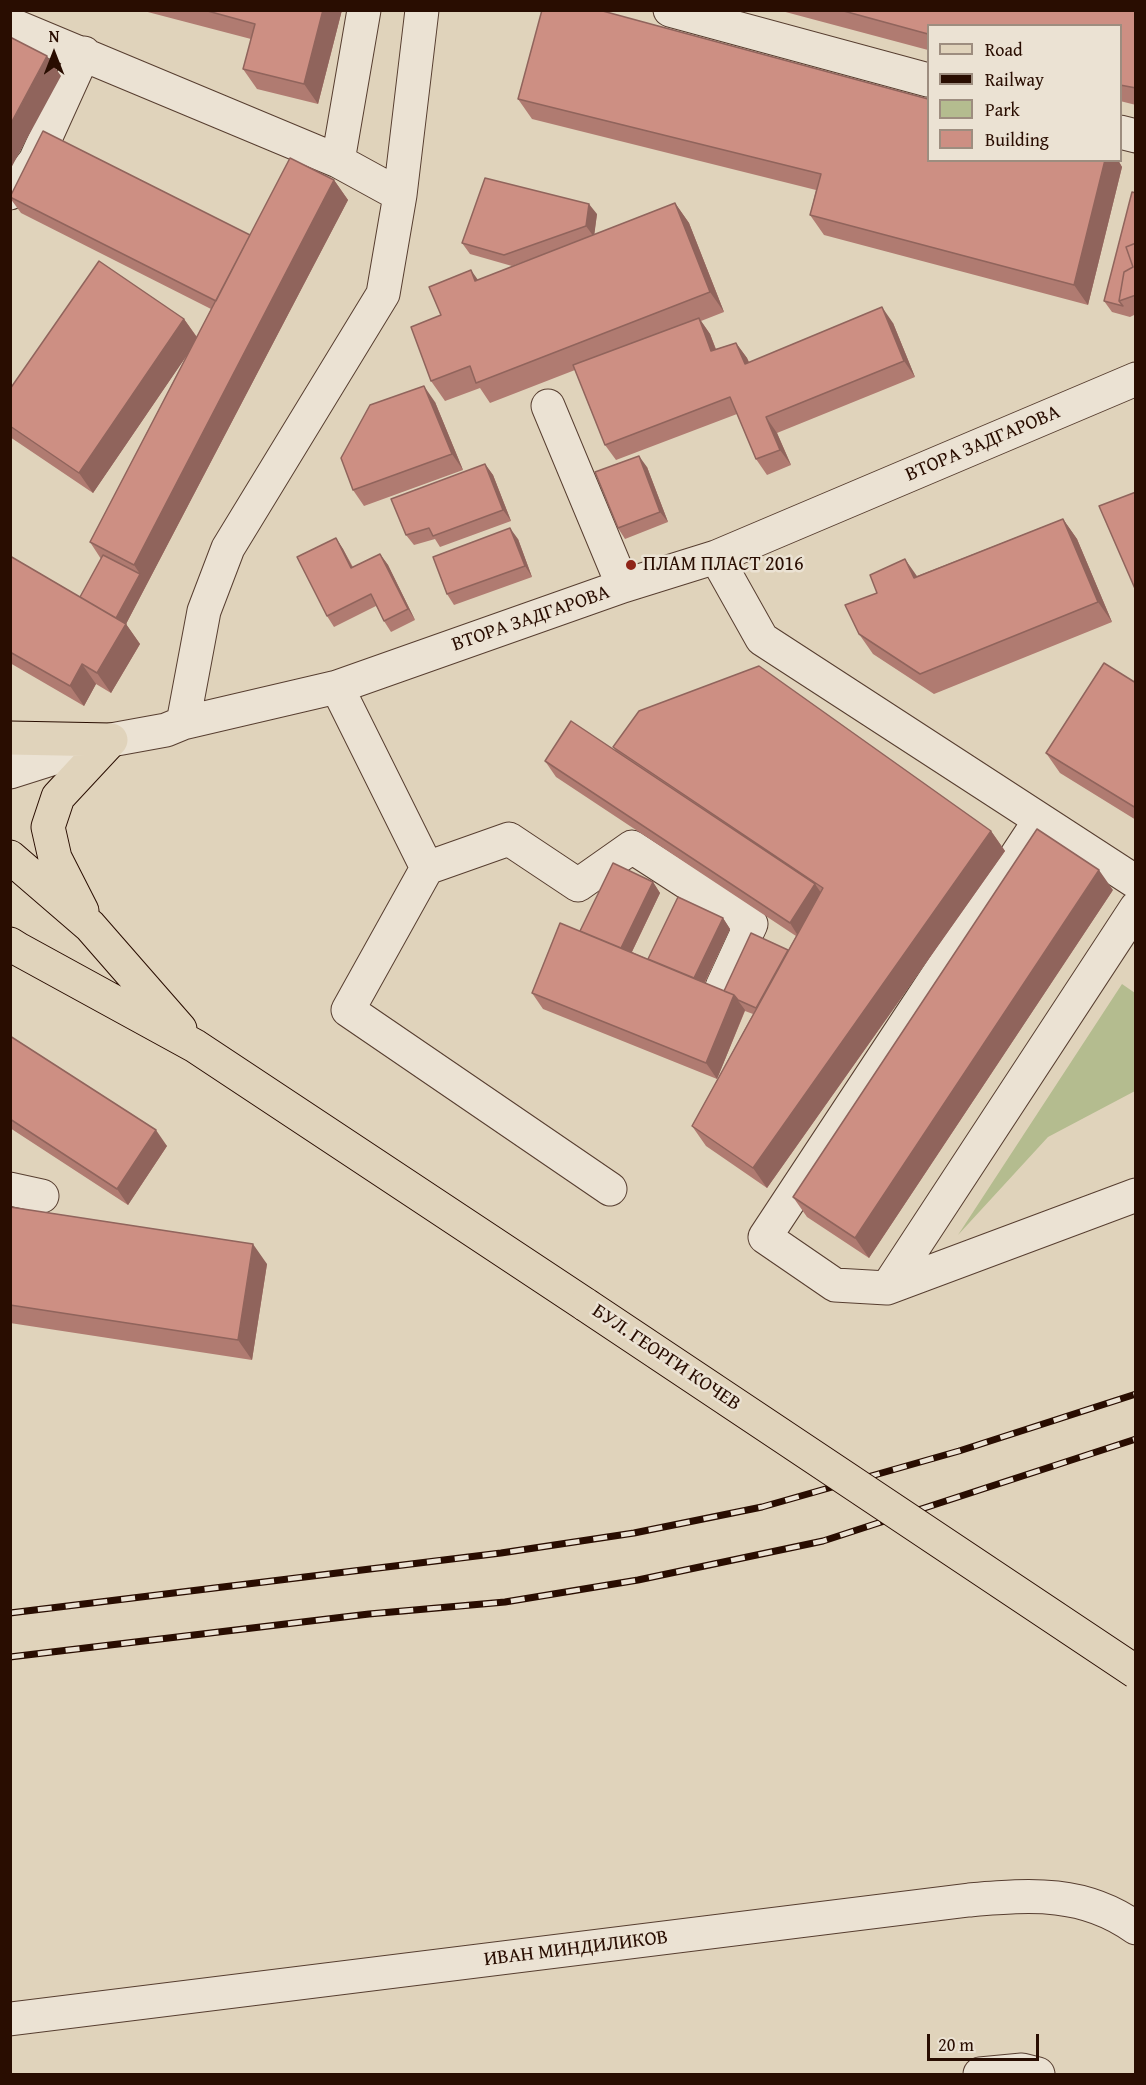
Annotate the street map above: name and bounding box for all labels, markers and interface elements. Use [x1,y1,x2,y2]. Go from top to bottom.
north arrow [24,24,84,84]
text: N [49,24,59,48]
legend [927,24,1122,162]
text: Road [985,36,1023,63]
text: Railway [985,66,1044,93]
text: Park [985,96,1020,123]
text: Building [985,126,1049,153]
street label: ВТОРА ЗАДГАРОВА [902,401,1064,487]
place label: ПЛАМ ПЛАСТ 2016 [643,553,804,577]
marker: ПЛАМ ПЛАСТ 2016 [624,558,638,572]
street label: ВТОРА ЗАДГАРОВА [449,581,613,657]
street label: БУЛ. ГЕОРГИ КОЧЕВ [587,1299,745,1417]
street label: ИВАН МИНДИЛИКОВ [483,1926,669,1972]
scale bar [930,2022,1042,2060]
text: 20 m [938,2031,974,2058]

